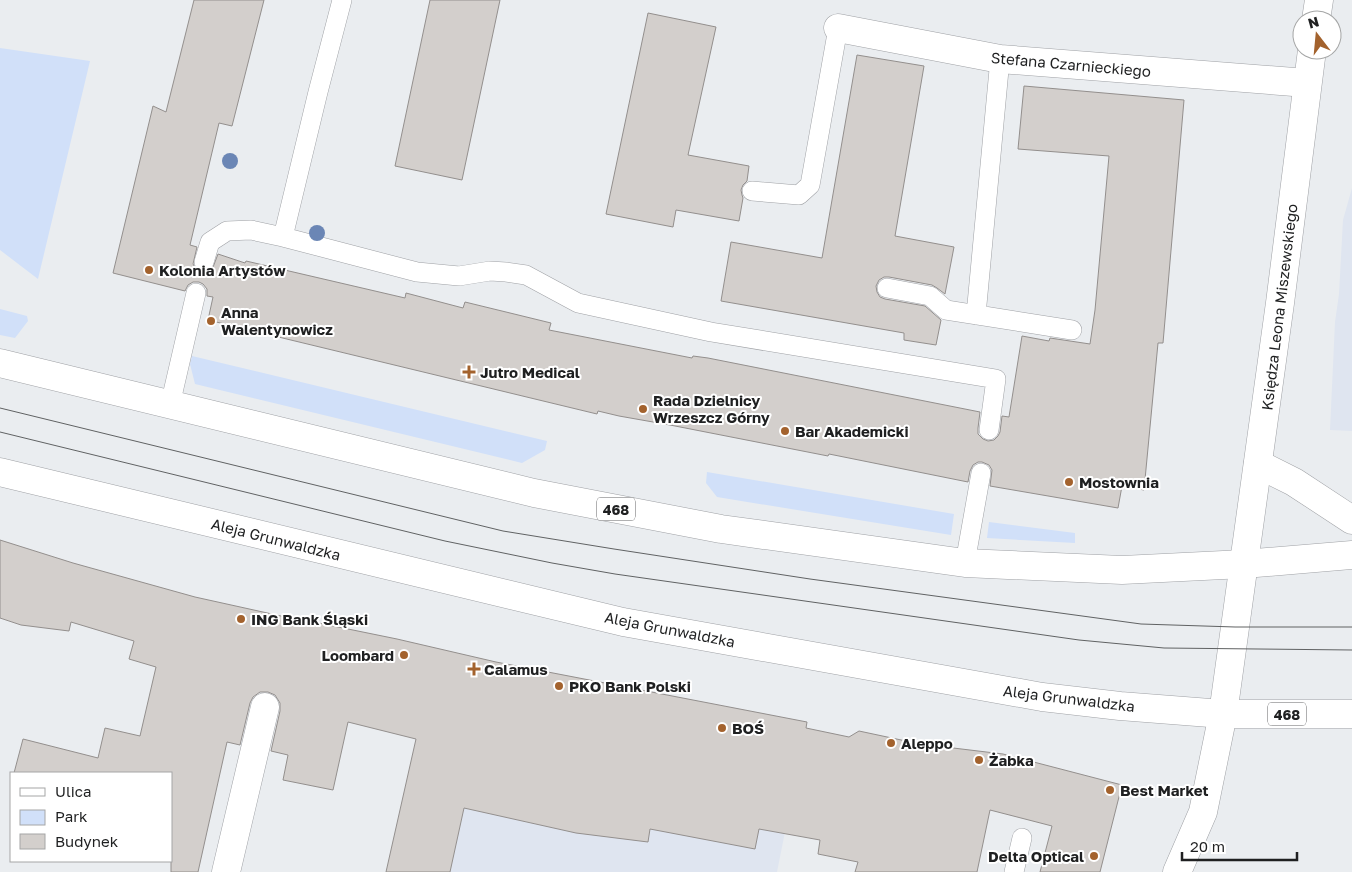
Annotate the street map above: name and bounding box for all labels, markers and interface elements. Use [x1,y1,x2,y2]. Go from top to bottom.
north arrow [1292,10,1342,60]
text: N [1306,12,1321,32]
street label: Stefana Czarnieckiego [990,48,1152,80]
street label: Księdza Leona Miszewskiego [1257,203,1301,411]
place label: Kolonia Artystów [159,261,286,279]
marker: Kolonia Artystów [143,264,155,276]
place label: Anna Walentynowicz [221,303,333,338]
marker: Anna Walentynowicz [205,315,217,327]
place label: Jutro Medical [480,363,580,381]
marker: Jutro Medical [462,365,476,379]
place label: Rada Dzielnicy Wrzeszcz Górny [653,391,770,426]
marker: Rada Dzielnicy Wrzeszcz Górny [637,403,649,415]
place label: Bar Akademicki [795,422,909,440]
marker: Bar Akademicki [779,425,791,437]
place label: Mostownia [1079,473,1159,491]
marker: Mostownia [1063,476,1075,488]
road number: 468 [597,498,635,520]
street label: Aleja Grunwaldzka [210,514,342,564]
street label: Aleja Grunwaldzka [603,608,737,650]
place label: ING Bank Śląski [251,610,368,628]
marker: ING Bank Śląski [235,613,247,625]
place label: Loombard [322,646,394,664]
marker: Loombard [398,649,410,661]
place label: Calamus [484,660,548,678]
marker: Calamus [468,663,480,675]
place label: PKO Bank Polski [569,677,691,695]
marker: PKO Bank Polski [553,680,565,692]
street label: Aleja Grunwaldzka [1002,681,1136,715]
road number: 468 [1268,702,1306,726]
place label: BOŚ [732,719,764,737]
marker: BOŚ [716,722,728,734]
place label: Aleppo [901,734,953,752]
marker: Aleppo [885,737,897,749]
place label: Żabka [989,751,1034,769]
marker: Żabka [973,754,985,766]
legend [10,772,172,862]
place label: Best Market [1120,781,1209,799]
text: Ulica [55,782,91,800]
marker: Best Market [1104,784,1116,796]
text: Park [55,807,88,825]
scale bar [1182,830,1297,862]
text: Budynek [55,832,119,850]
text: 20 m [1190,837,1225,855]
place label: Delta Optical [988,847,1084,865]
marker: Delta Optical [1088,850,1100,862]

